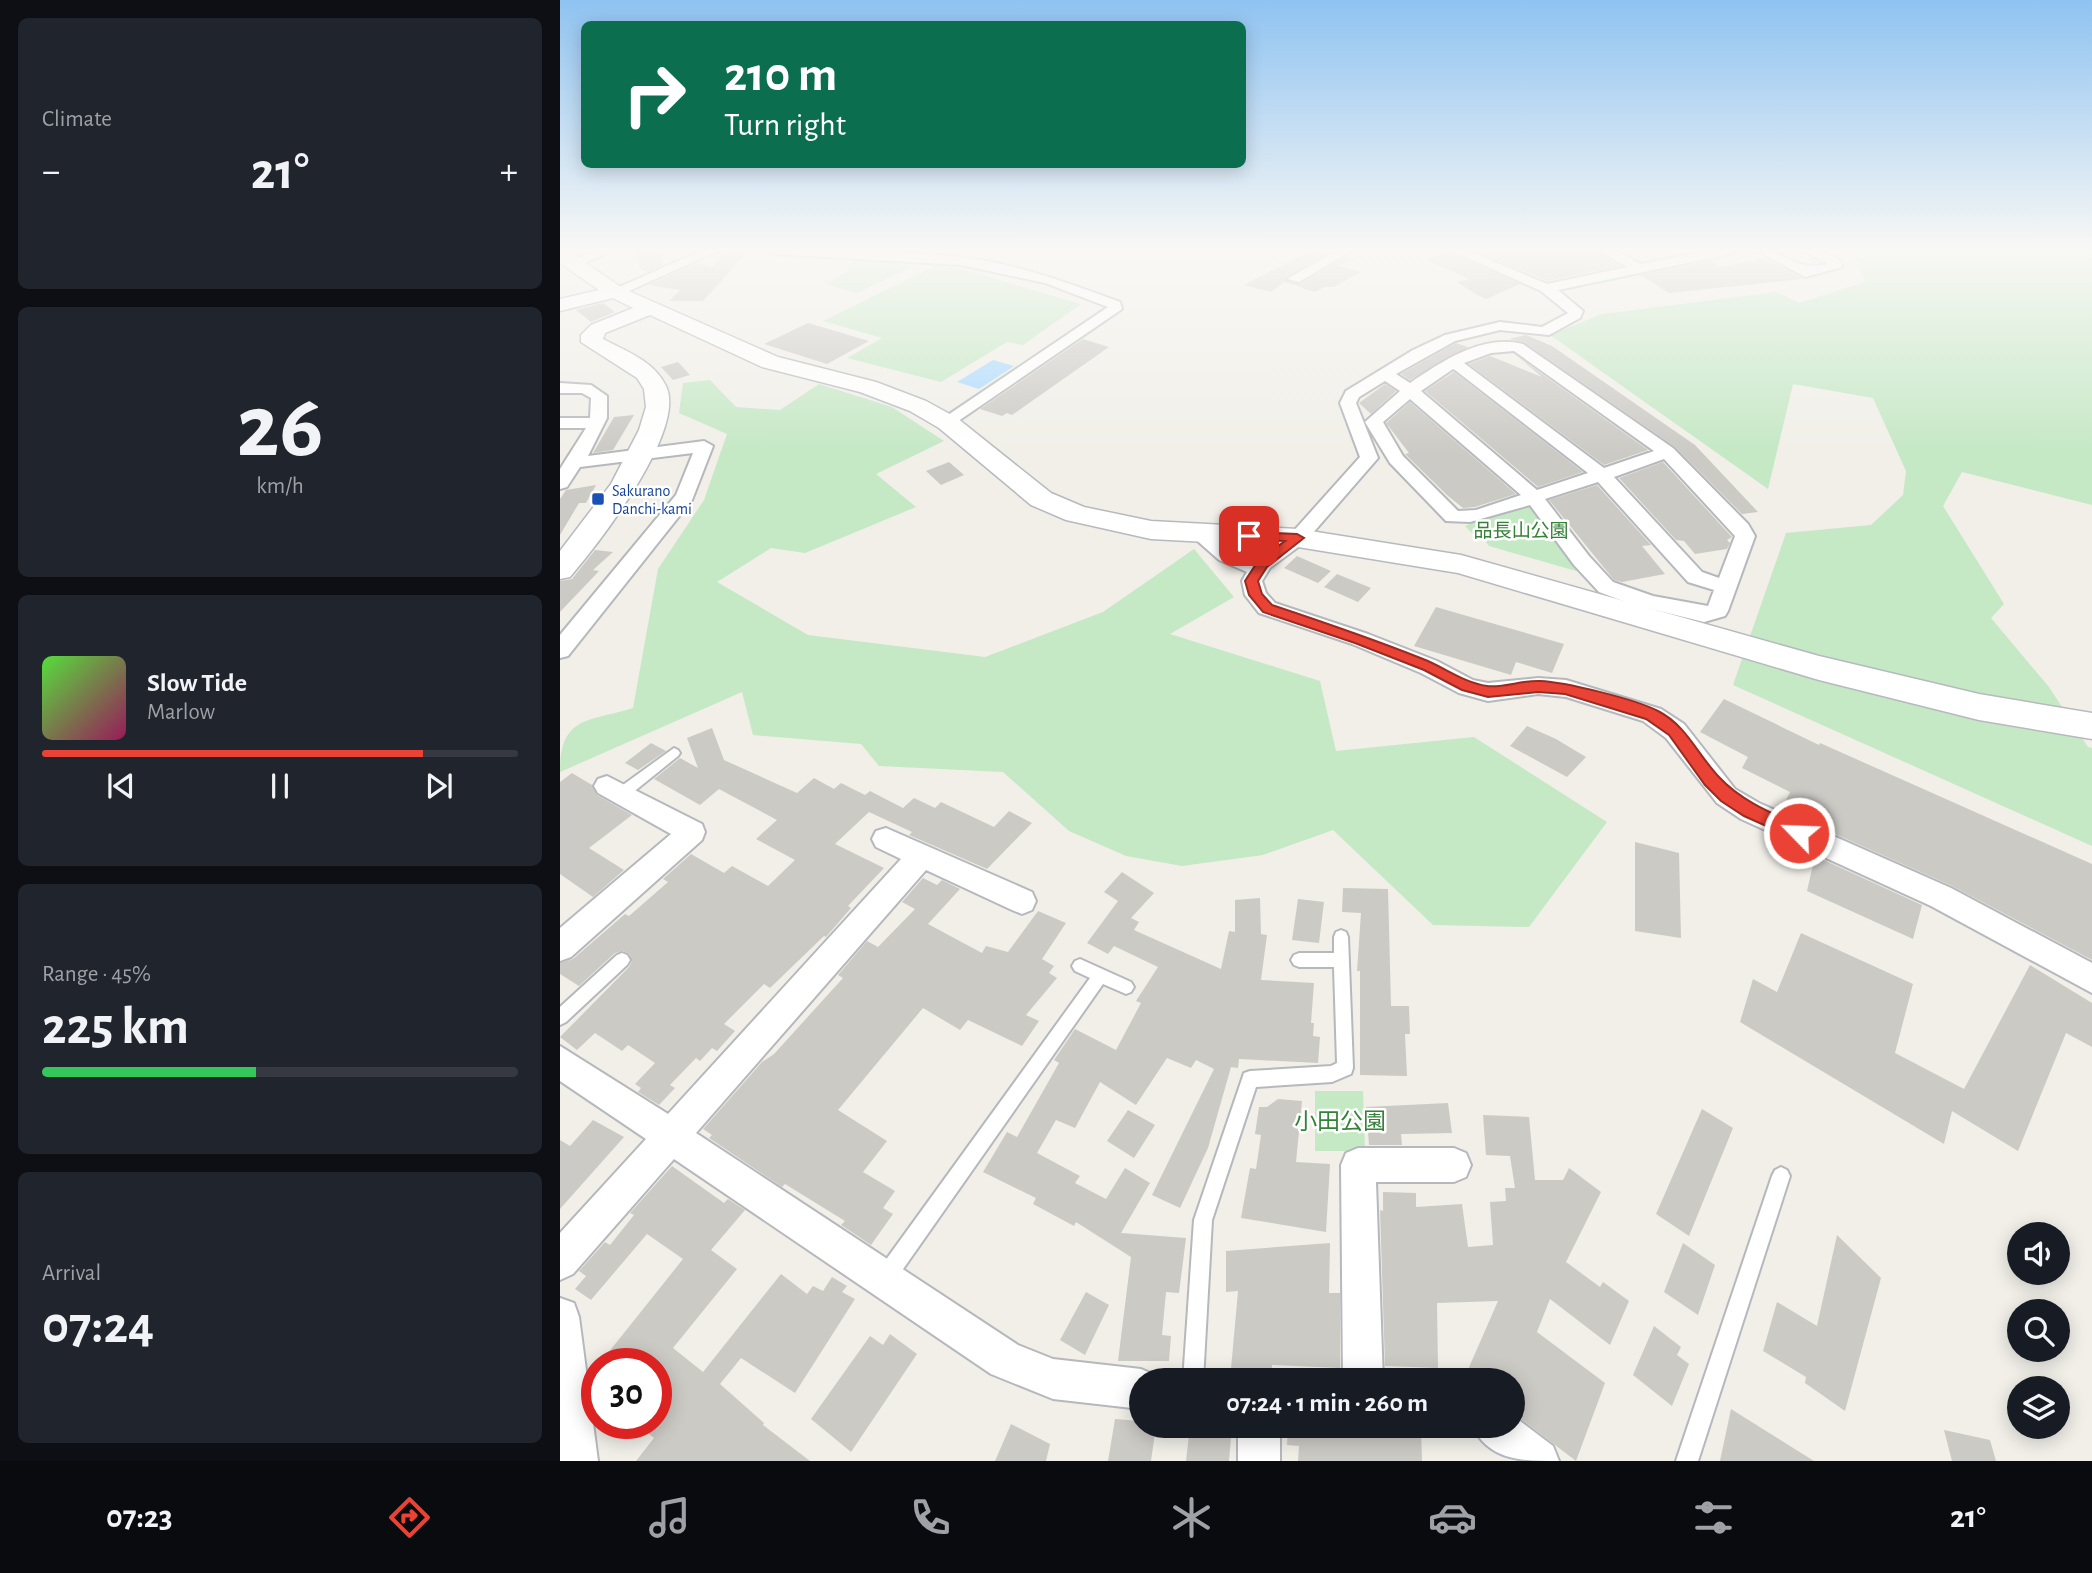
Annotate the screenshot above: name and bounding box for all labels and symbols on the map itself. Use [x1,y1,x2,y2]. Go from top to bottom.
place label: Sakurano Danchi-kami [612,483,692,517]
marker: Sakurano Danchi-kami [590,491,606,507]
pin [1219,506,1279,566]
park label: 品長山公園 [1473,521,1569,541]
position arrow [1762,796,1836,870]
park label: 小田公園 [1294,1110,1386,1134]
speed limit sign: 30 [581,1348,672,1439]

